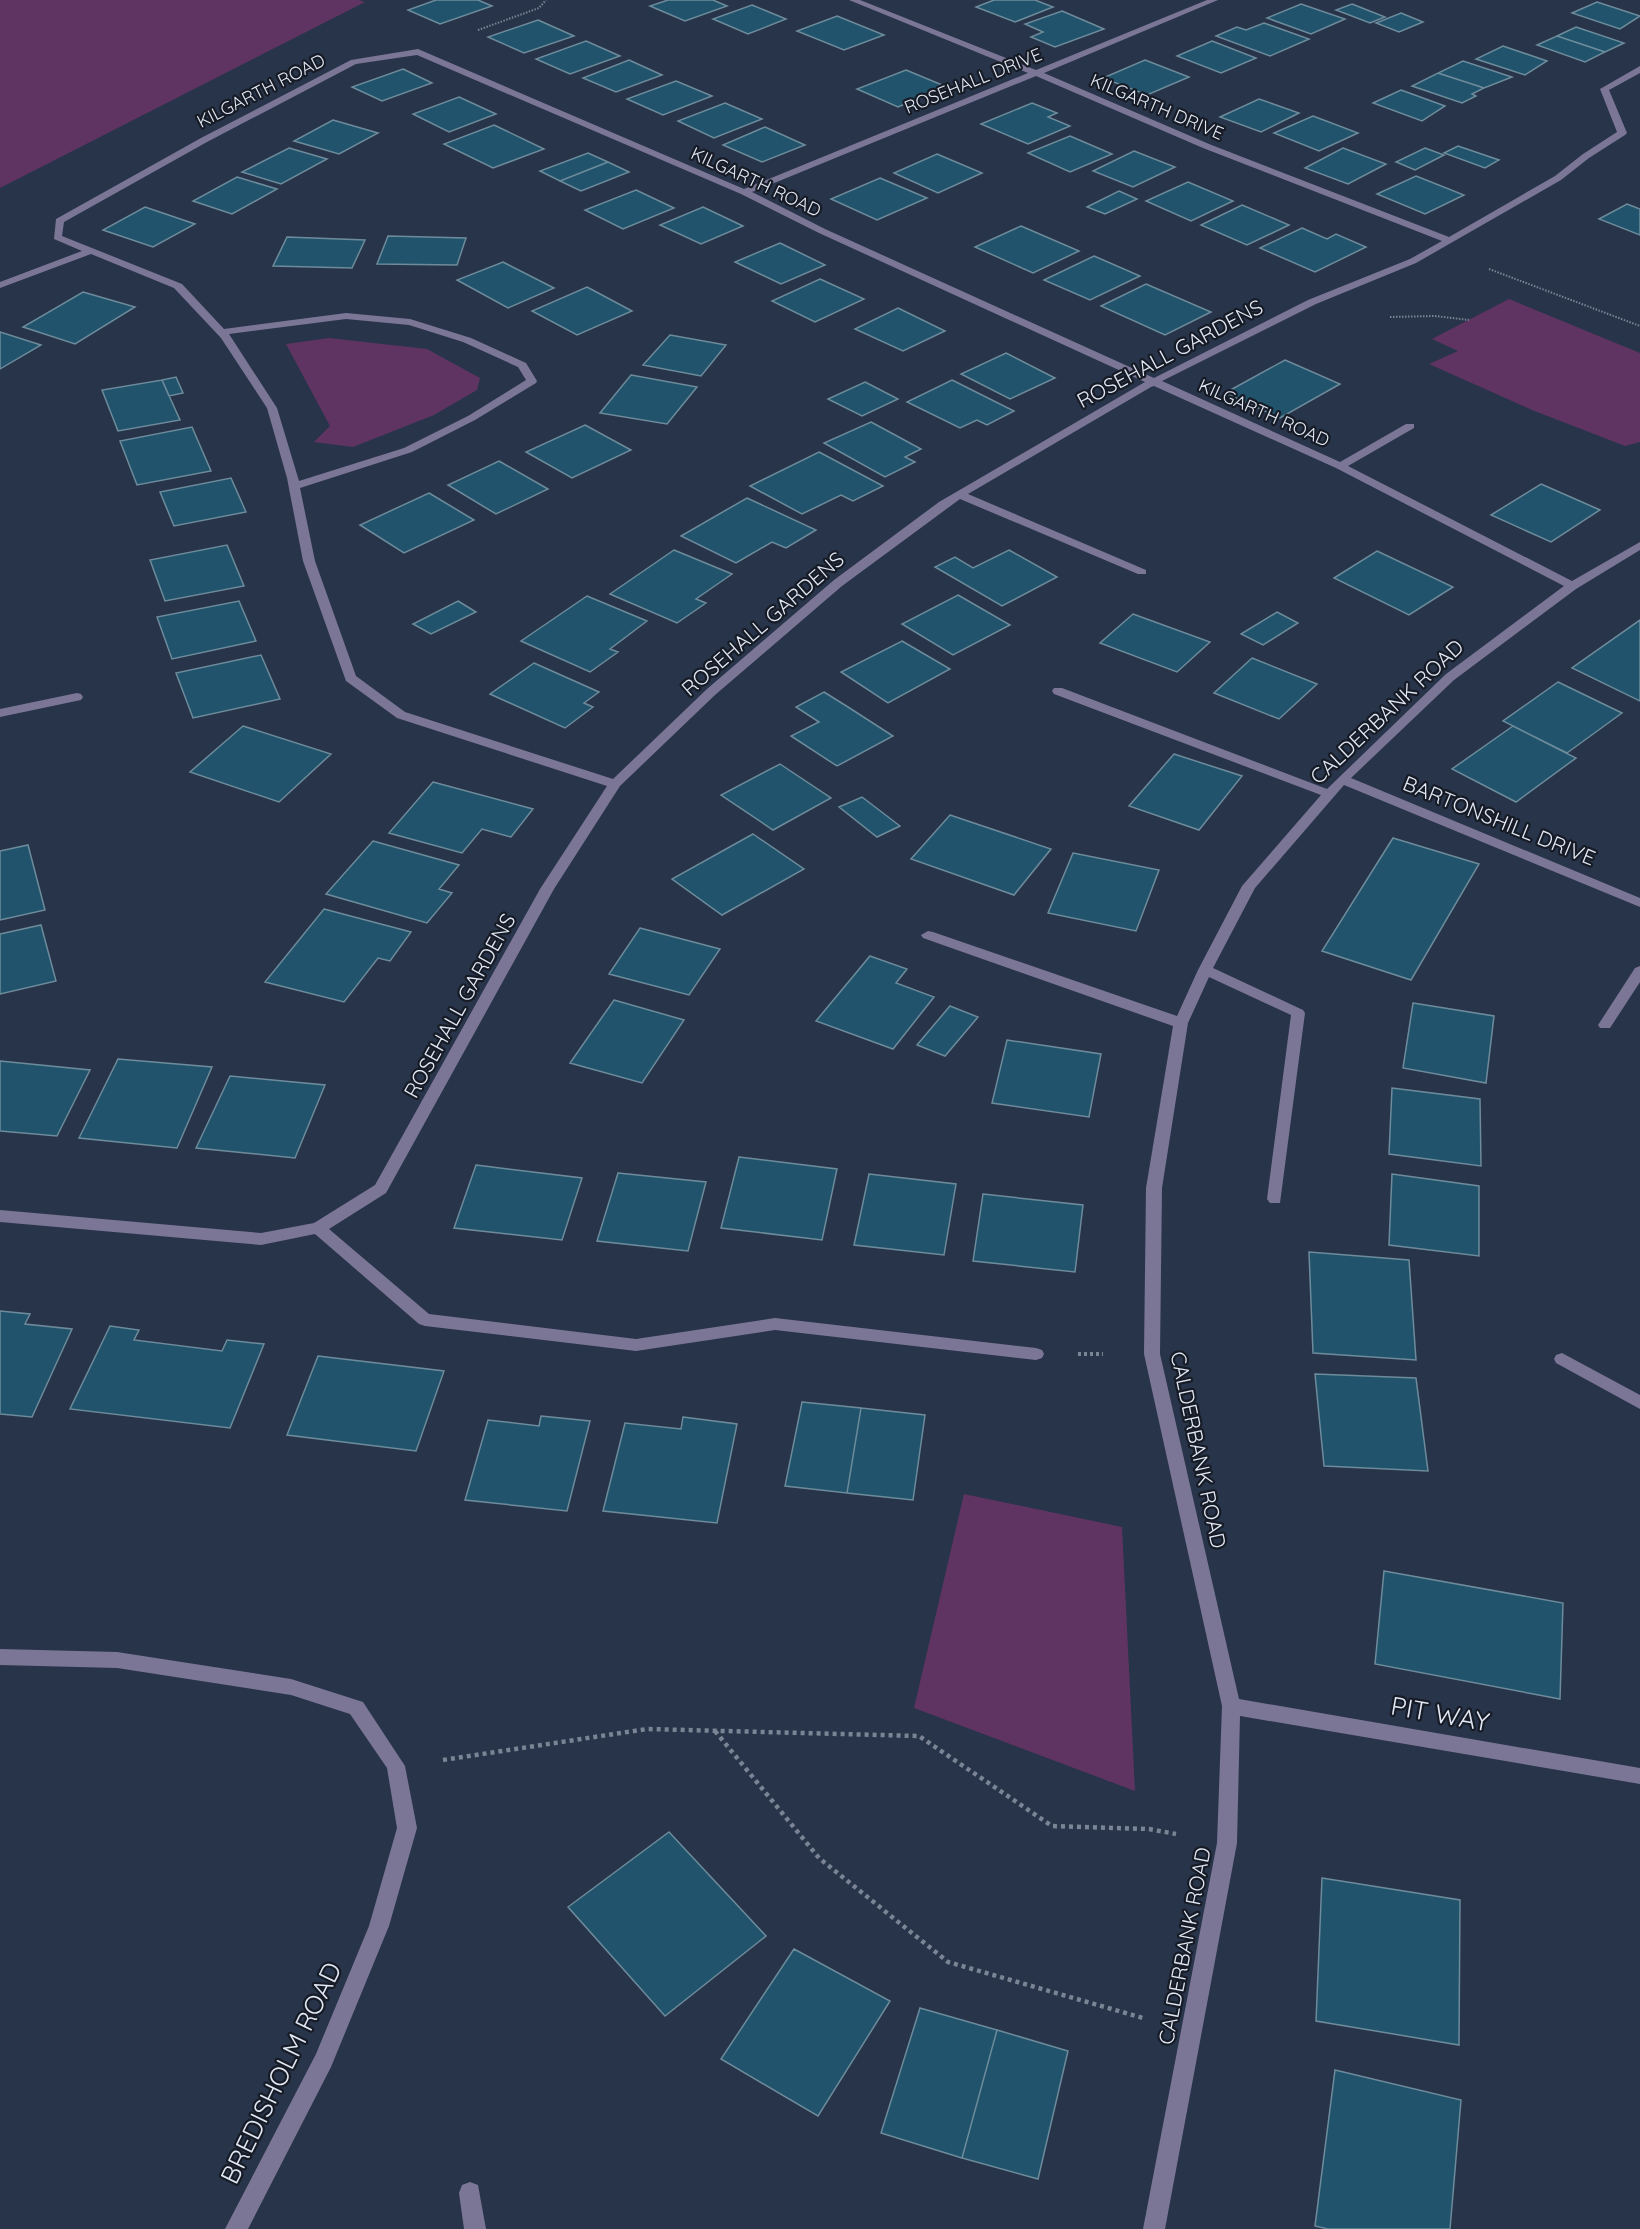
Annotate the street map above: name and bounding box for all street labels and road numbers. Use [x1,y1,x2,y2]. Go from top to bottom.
street label: ROSEHALL DRIVE [901,42,1045,119]
street label: KILGARTH ROAD [193,48,329,133]
street label: KILGARTH DRIVE [1087,68,1227,145]
street label: KILGARTH ROAD [687,141,825,222]
street label: ROSEHALL GARDENS [1072,293,1267,413]
street label: KILGARTH ROAD [1195,373,1333,452]
street label: ROSEHALL GARDENS [676,546,849,701]
street label: CALDERBANK ROAD [1304,633,1469,789]
street label: BARTONSHILL DRIVE [1399,770,1599,871]
street label: ROSEHALL GARDENS [398,909,521,1102]
street label: CALDERBANK ROAD [1165,1349,1233,1551]
street label: PIT WAY [1388,1689,1492,1738]
street label: CALDERBANK ROAD [1152,1845,1216,2047]
street label: BREDISHOLM ROAD [213,1957,349,2189]

